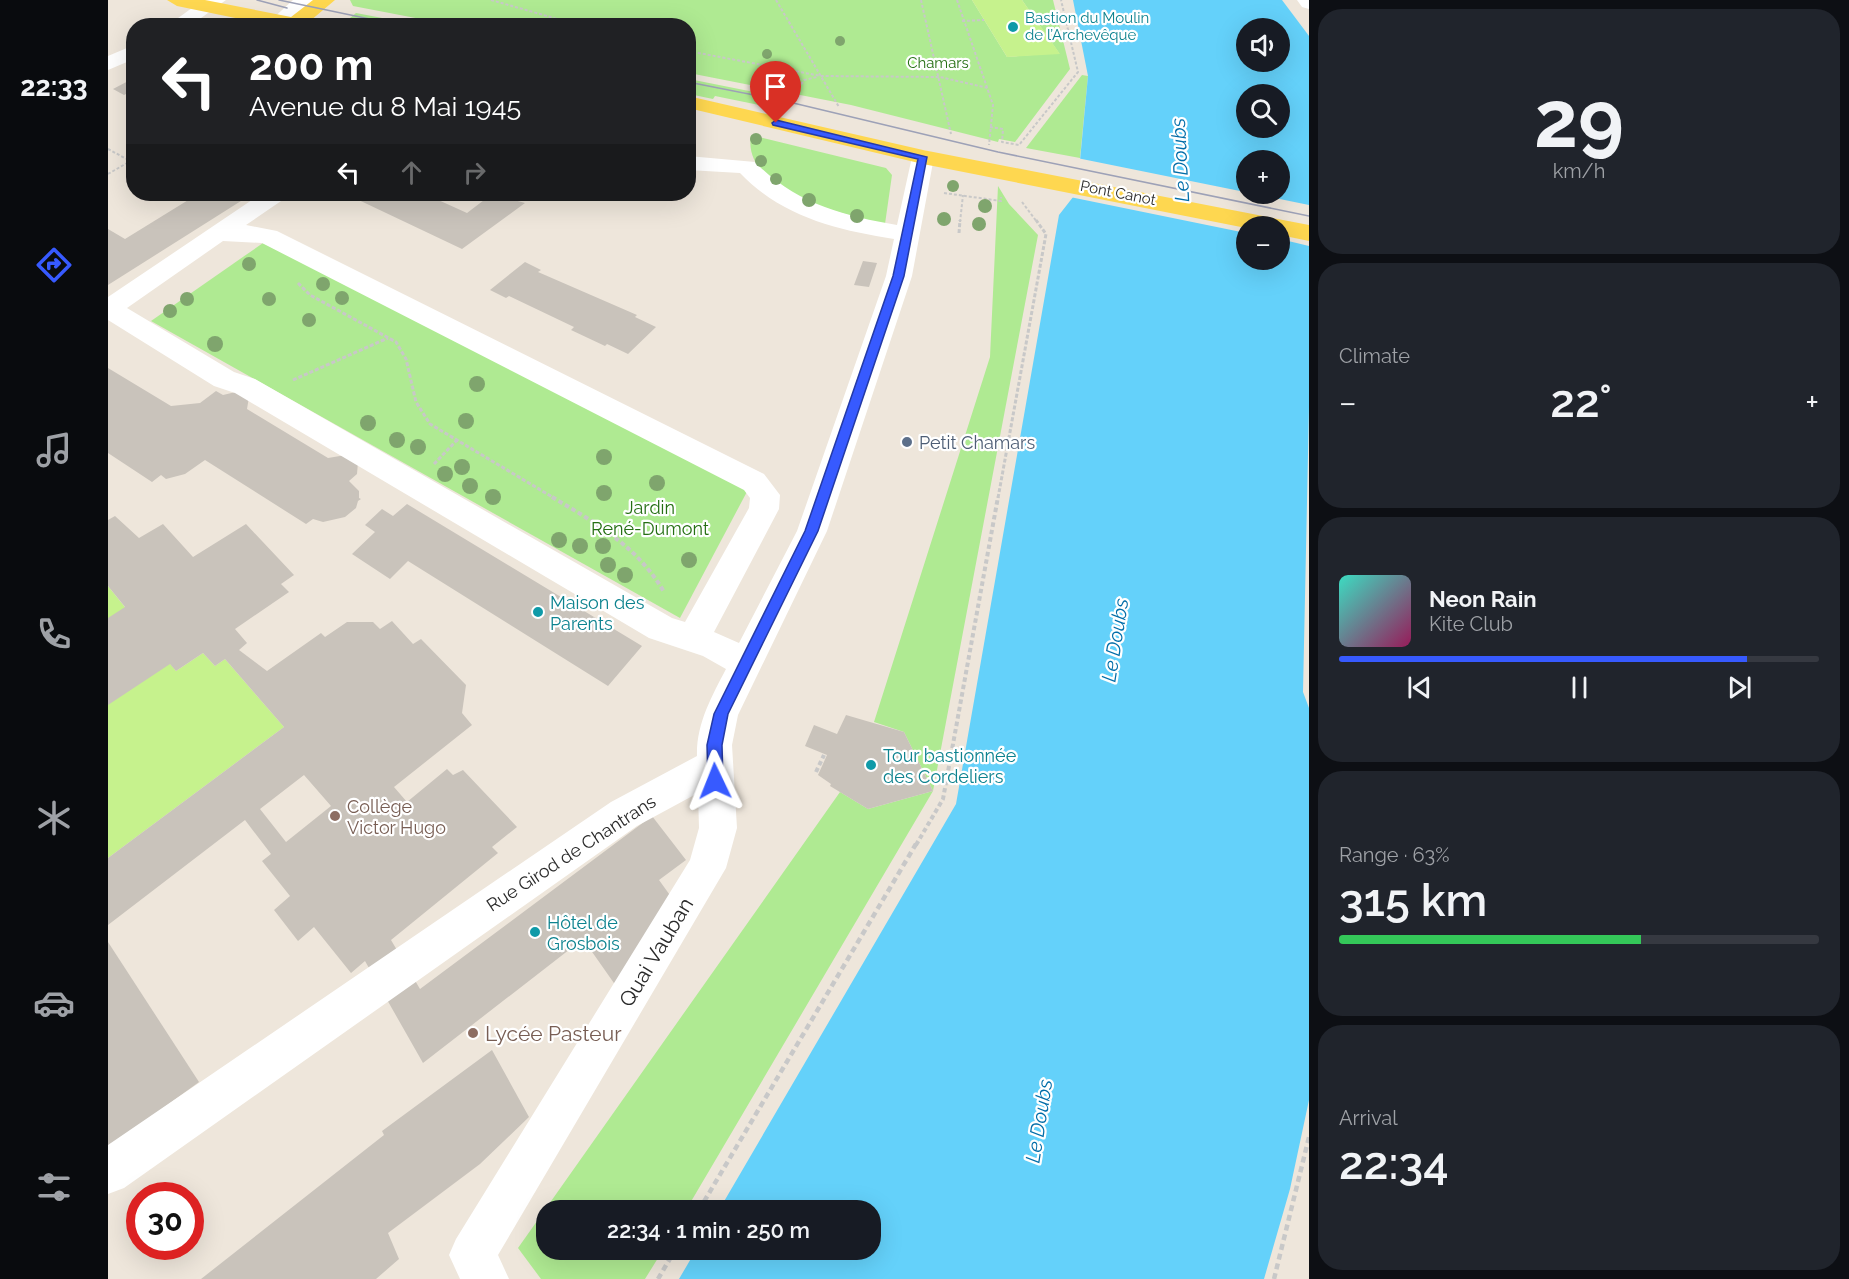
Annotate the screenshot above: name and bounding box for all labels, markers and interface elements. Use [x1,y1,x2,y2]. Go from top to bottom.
place label: Bastion du Moulin de l’Archevêque [1025,9,1149,44]
map controls [1236,18,1290,270]
button: sound [1236,18,1290,72]
marker: Bastion du Moulin de l’Archevêque [1006,20,1020,34]
text: 200 m [249,41,373,90]
icon: left [150,42,228,120]
park label: Chamars [907,54,969,72]
pin [750,61,801,123]
icon: arrive [759,70,792,103]
text: 22:33 [20,71,88,102]
text: 29 [1534,74,1624,165]
button: search [1236,84,1290,138]
text: Avenue du 8 Mai 1945 [249,91,521,122]
water label: Le Doubs [1166,117,1194,203]
button: + [1236,150,1290,204]
icon: left [332,156,365,189]
icon: ahead [395,156,428,189]
icon: right [458,156,491,189]
text: km/h [1553,159,1605,183]
street label: Pont Canot [1079,177,1157,209]
button: − [1236,216,1290,270]
icon: directions [33,244,75,286]
text: Climate [1339,344,1410,368]
text: 22° [1550,375,1612,428]
text: − [1339,383,1357,422]
text: + [1805,383,1819,422]
icon: music [33,429,75,471]
place label: Petit Chamars [919,432,1035,453]
marker: Petit Chamars [900,435,914,449]
park label: Jardin René-Dumont [591,497,709,539]
text: Neon Rain [1429,586,1537,612]
place label: Maison des Parents [550,592,645,634]
water label: Le Doubs [1097,596,1134,683]
marker: Maison des Parents [531,605,545,619]
text: Kite Club [1429,612,1513,636]
icon: phone [33,613,75,655]
icon: previous [1403,671,1436,704]
icon: pause [1563,671,1596,704]
icon: next [1723,671,1756,704]
place label: Tour bastionnée des Cordeliers [883,745,1017,787]
position arrow [683,749,747,813]
marker: Tour bastionnée des Cordeliers [864,758,878,772]
street label: Rue Girod de Chantrans [482,790,660,916]
place label: Collège Victor Hugo [347,796,446,838]
icon: climate [33,797,75,839]
marker: Collège Victor Hugo [328,809,342,823]
text: Range · 63% [1339,843,1450,867]
text: 315 km [1339,874,1487,927]
street label: Quai Vauban [614,893,698,1011]
place label: Hôtel de Grosbois [547,912,620,954]
marker: Hôtel de Grosbois [528,925,542,939]
icon: car [33,982,75,1024]
place label: Lycée Pasteur [485,1021,622,1046]
marker: Lycée Pasteur [466,1026,480,1040]
water label: Le Doubs [1021,1077,1058,1164]
text: Arrival [1339,1106,1398,1130]
text: 22:34 [1339,1137,1449,1190]
icon: filters [33,1166,75,1208]
speed limit sign: 30 [126,1182,204,1260]
text: 22:34 · 1 min · 250 m [607,1217,810,1243]

